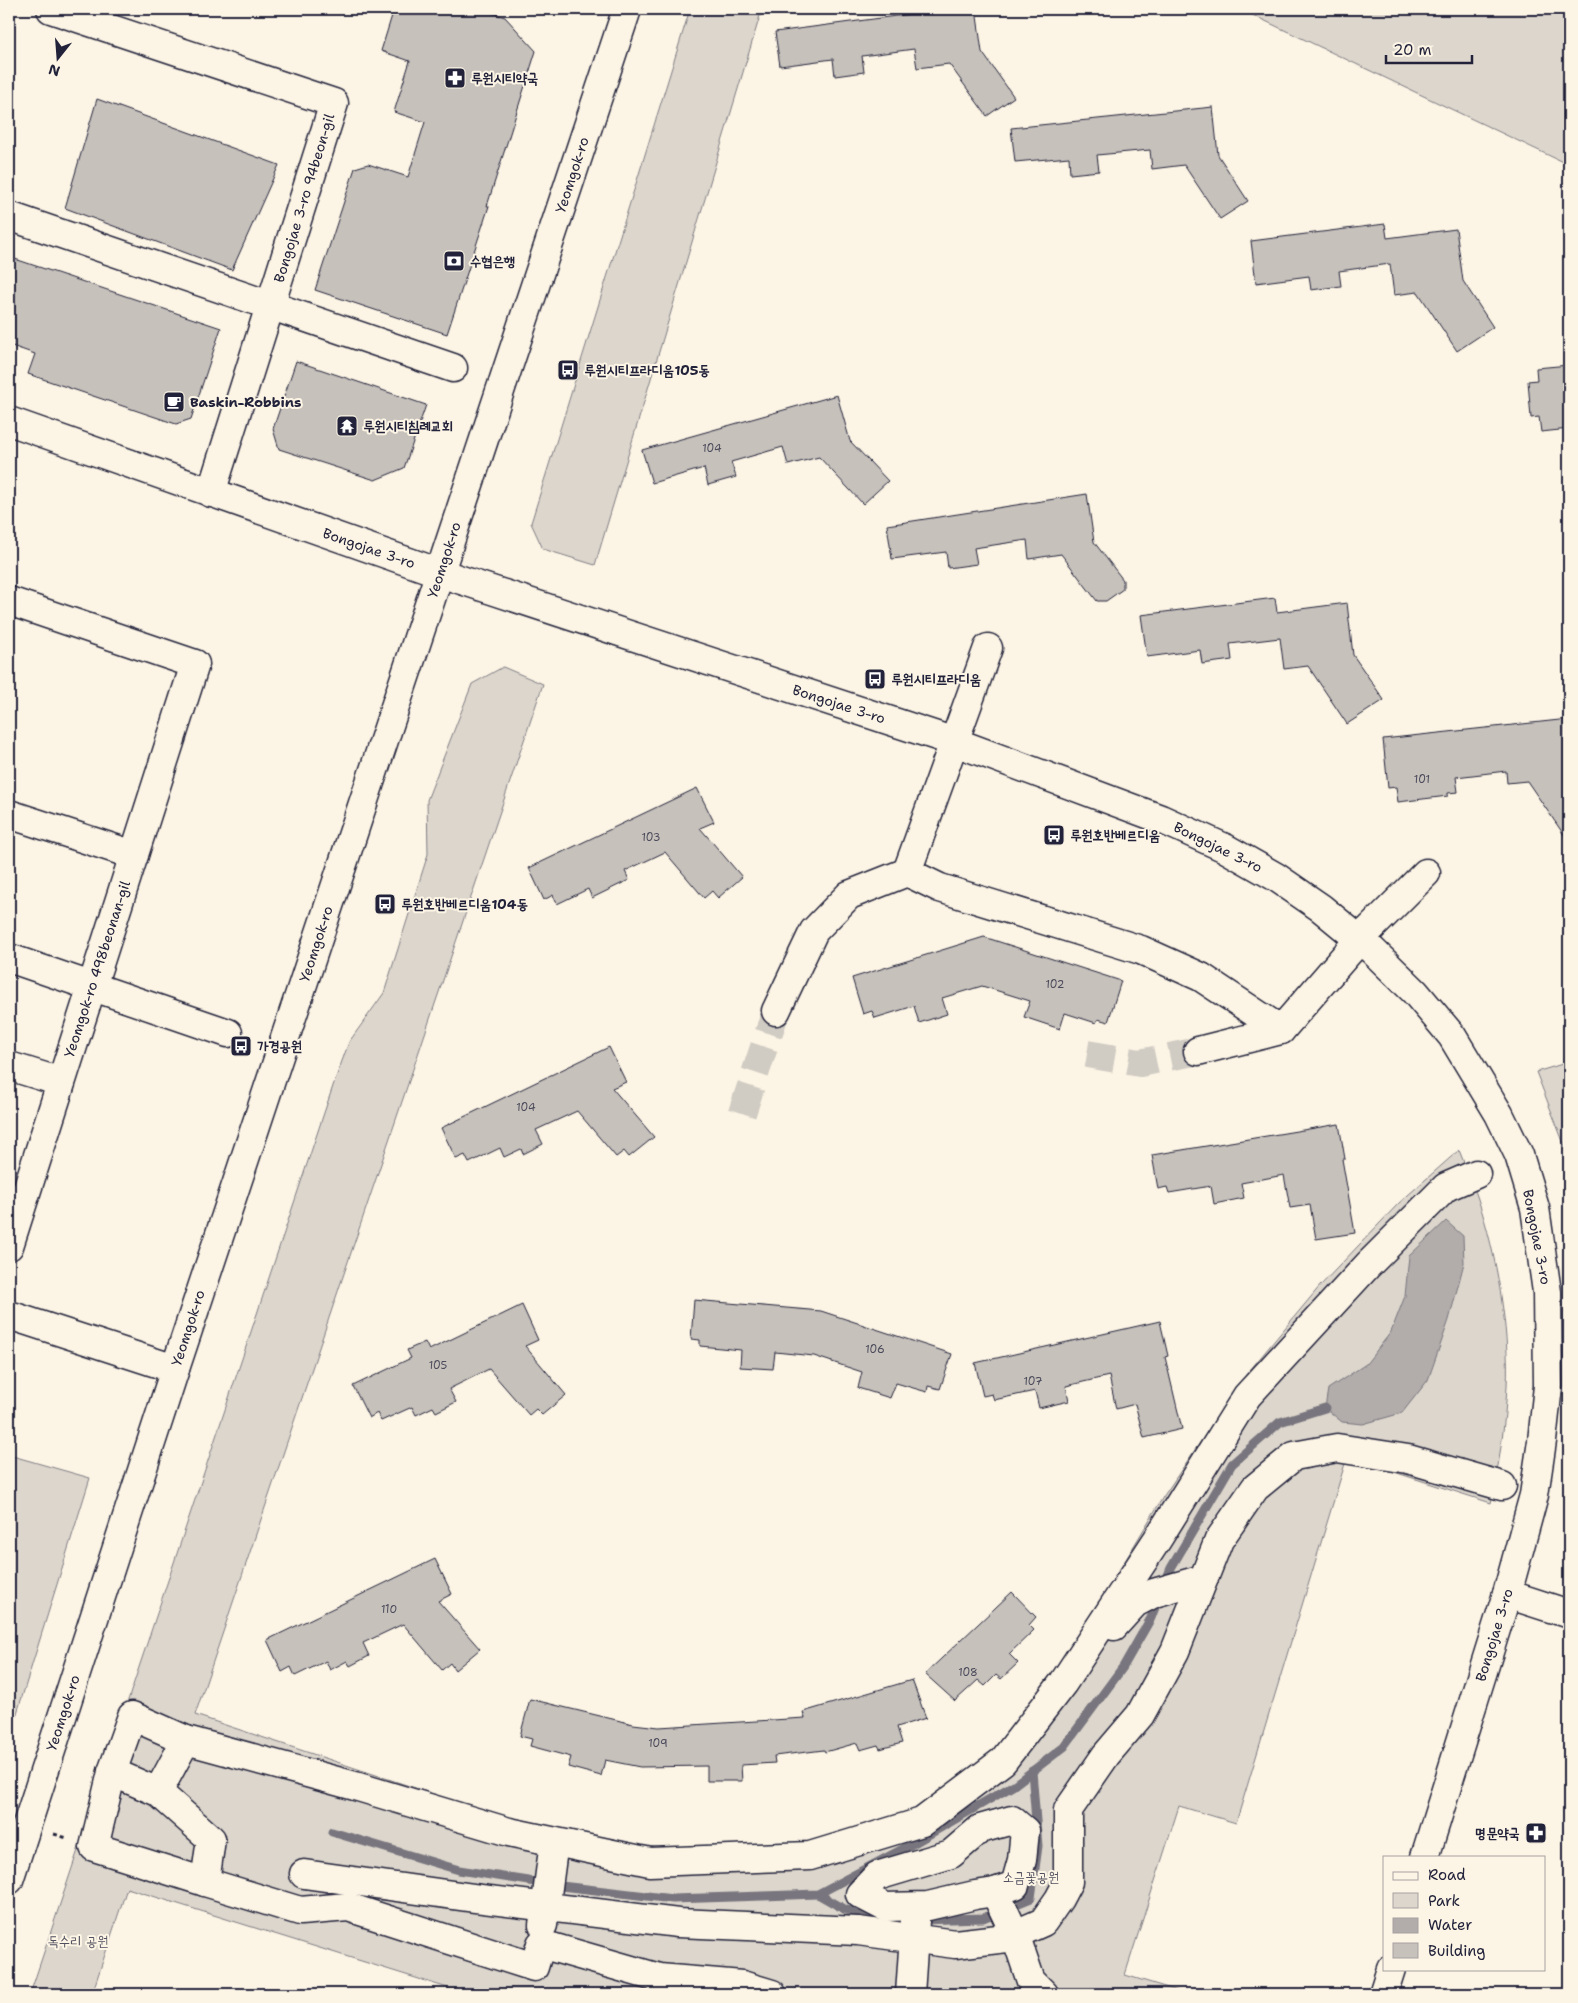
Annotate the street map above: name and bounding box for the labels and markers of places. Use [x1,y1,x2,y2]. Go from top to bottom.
pharmacy icon: 루원시티약국 [443,66,467,90]
place label: 루원시티약국 [471,69,539,87]
bank icon: 수협은행 [442,249,466,273]
place label: 수협은행 [470,252,515,270]
bus stop icon: 루원시티프라디움105동 [556,358,580,382]
place label: 루원시티프라디움105동 [584,361,710,379]
cafe icon: Baskin-Robbins [162,390,186,414]
place label: Baskin-Robbins [190,393,301,411]
temple icon: 루원시티침례교회 [335,414,359,438]
place label: 루원시티침례교회 [363,417,453,435]
bus stop icon: 루원시티프라디움 [863,667,887,691]
place label: 루원시티프라디움 [891,670,981,688]
bus stop icon: 루원호반베르디움 [1042,823,1066,847]
place label: 루원호반베르디움 [1070,826,1160,844]
bus stop icon: 루원호반베르디움104동 [373,892,397,916]
place label: 루원호반베르디움104동 [401,895,528,913]
bus stop icon: 가경공원 [229,1034,253,1058]
place label: 가경공원 [257,1037,302,1055]
pharmacy icon: 명문약국 [1524,1821,1548,1845]
place label: 명문약국 [1475,1824,1520,1842]

